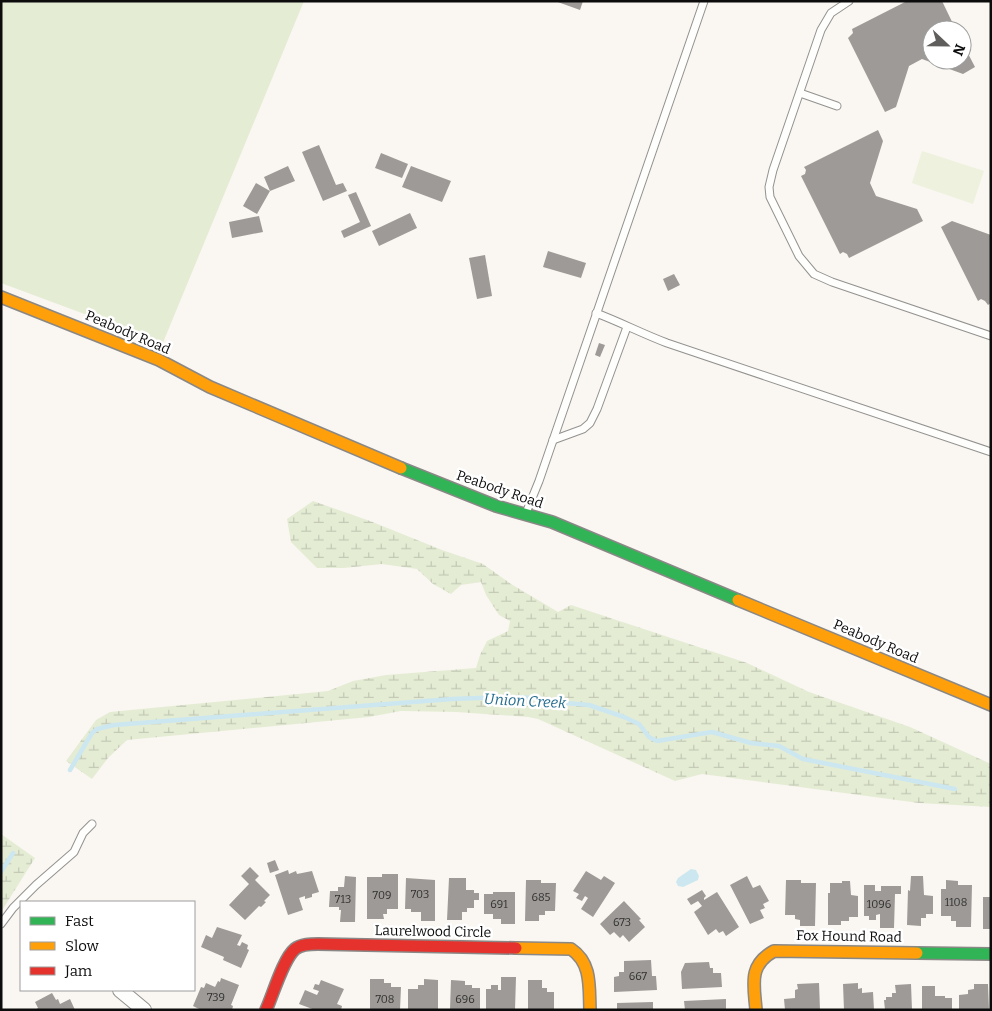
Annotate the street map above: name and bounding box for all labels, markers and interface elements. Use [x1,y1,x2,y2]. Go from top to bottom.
north arrow [922,20,972,70]
text: N [949,41,968,58]
street label: Peabody Road [83,307,173,358]
street label: Peabody Road [454,467,546,512]
street label: Peabody Road [831,616,921,667]
water label: Union Creek [483,690,568,712]
house number: 703 [411,888,429,901]
house number: 709 [373,889,391,902]
house number: 685 [532,891,551,904]
house number: 713 [335,893,351,906]
house number: 1108 [945,896,967,909]
house number: 691 [490,898,508,911]
house number: 1096 [867,898,891,911]
legend [20,901,195,991]
text: Fast [65,912,94,930]
house number: 673 [613,916,631,929]
street label: Laurelwood Circle [375,922,491,941]
street label: Fox Hound Road [796,927,902,946]
text: Slow [65,937,100,955]
text: Jam [64,962,93,980]
house number: 667 [629,970,648,983]
house number: 739 [207,991,225,1004]
house number: 708 [376,993,394,1006]
house number: 696 [455,993,475,1006]

